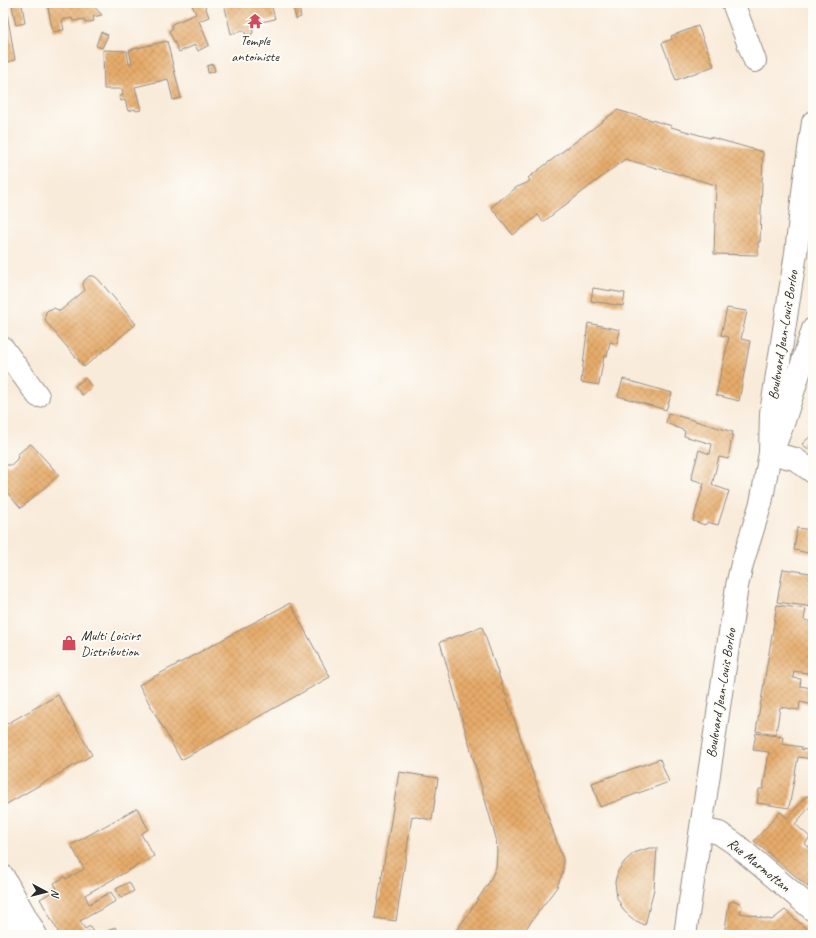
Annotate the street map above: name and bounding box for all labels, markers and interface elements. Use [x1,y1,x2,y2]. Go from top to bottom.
temple icon: Temple antoiniste [246,12,264,30]
place label: Temple antoiniste [231,32,280,65]
street label: Boulevard Jean-Louis Borloo [764,268,802,401]
street label: Boulevard Jean-Louis Borloo [702,626,740,759]
place label: Multi Loisirs Distribution [81,627,141,660]
shop icon: Multi Loisirs Distribution [60,634,78,652]
street label: Rue Marmottan [724,835,794,896]
north arrow [26,872,66,912]
text: N [48,889,63,900]

